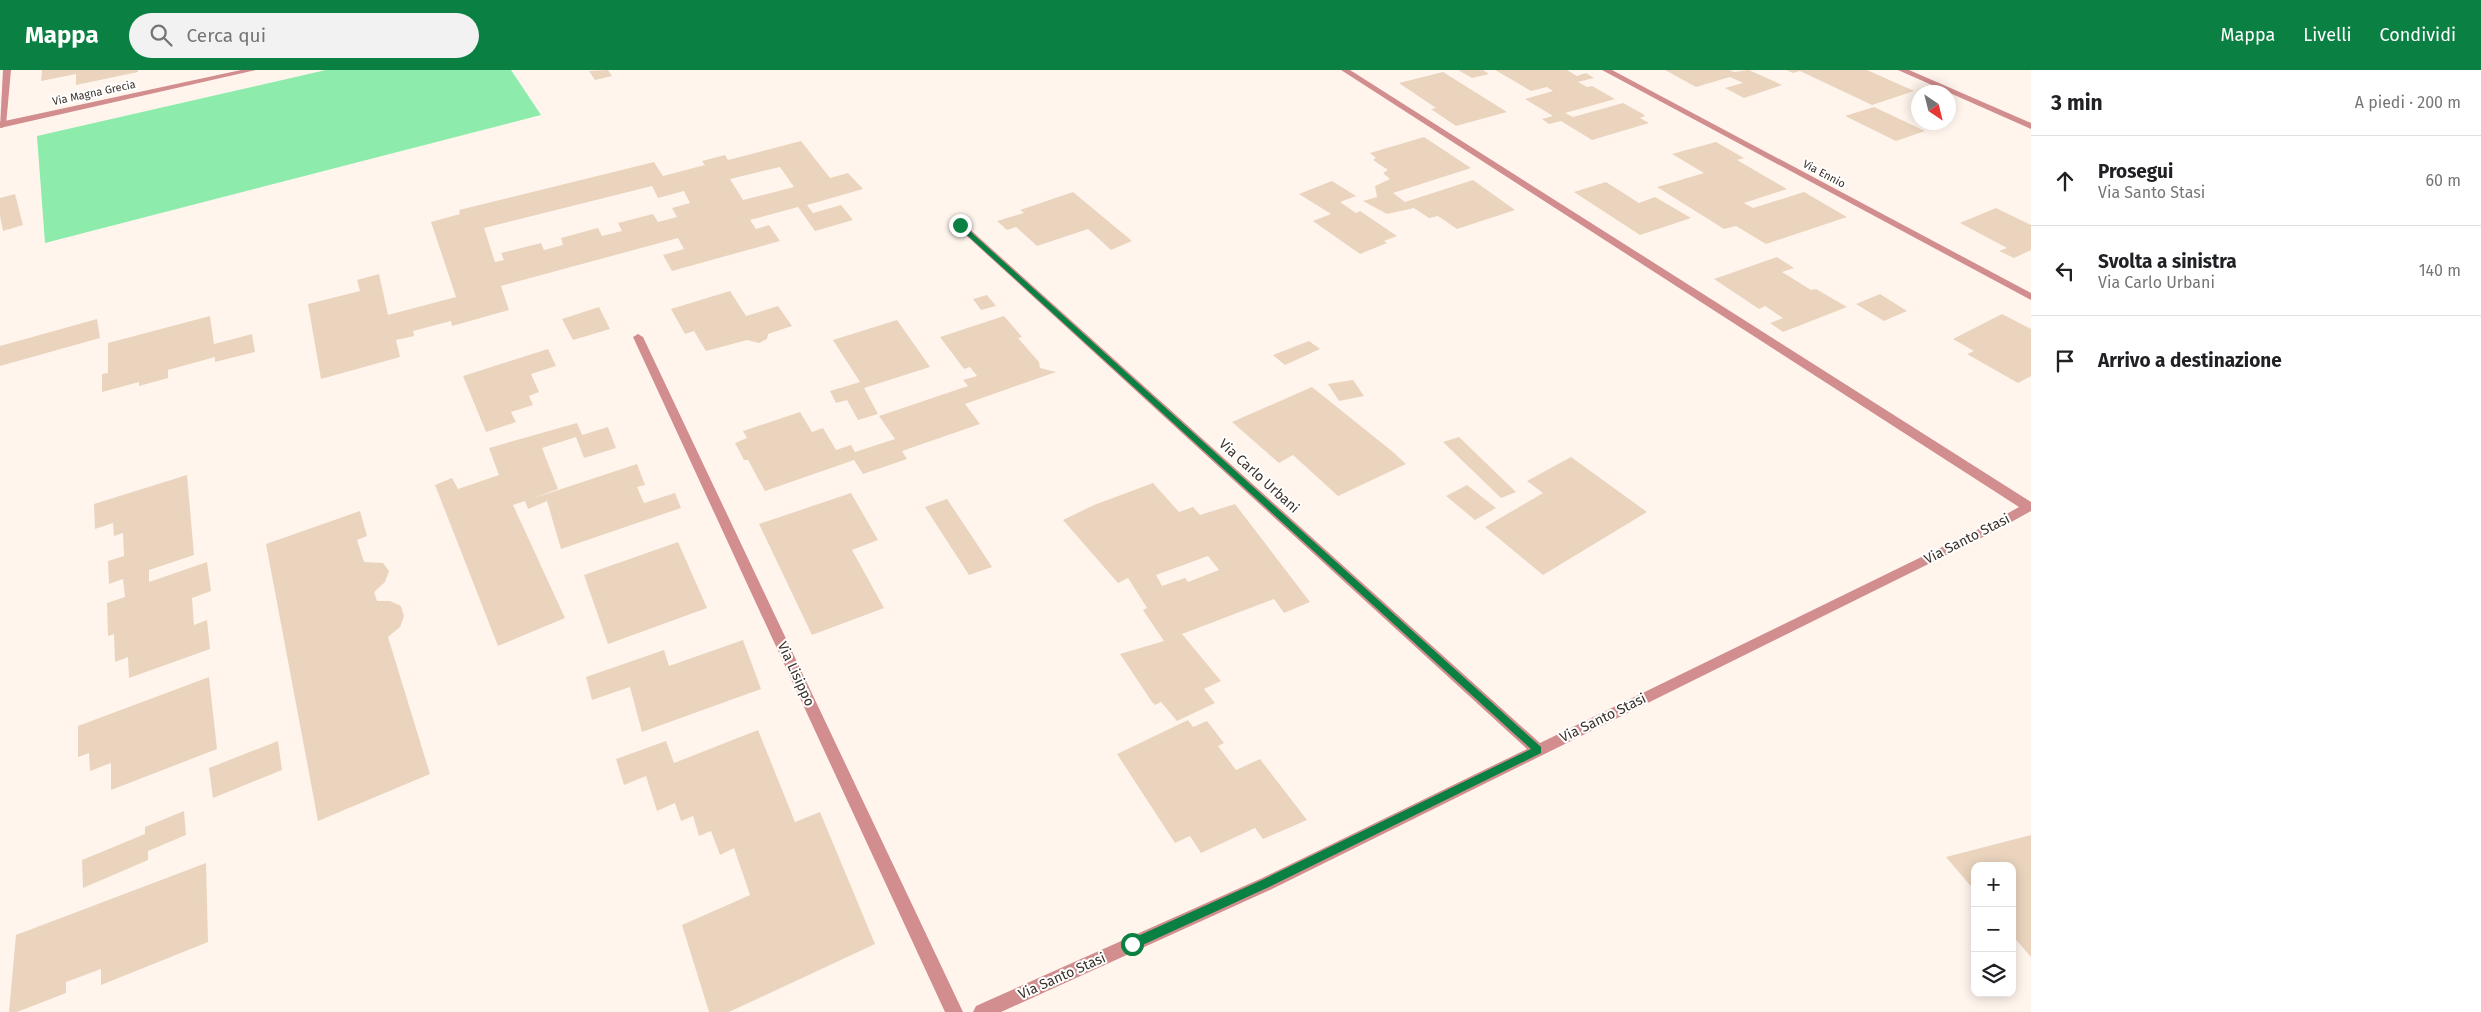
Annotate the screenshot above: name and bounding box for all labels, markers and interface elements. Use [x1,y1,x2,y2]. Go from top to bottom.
search box [129,13,479,58]
text: Mappa [25,21,99,49]
icon: search [147,21,175,49]
text: Cerca qui [187,24,266,47]
text: Mappa [2221,24,2275,46]
text: Livelli [2303,24,2352,46]
text: Condividi [2380,24,2456,46]
street label: Via Magna Grecia [51,78,137,108]
north arrow [1911,85,1956,130]
text: 3 min [2051,90,2103,116]
text: A piedi · 200 m [2355,93,2461,112]
street label: Via Ennio [1801,157,1847,191]
text: Prosegui [2098,160,2173,183]
icon: ahead [2051,167,2079,195]
text: 60 m [2426,171,2461,190]
text: Via Santo Stasi [2098,183,2205,202]
route end [949,214,972,237]
text: Svolta a sinistra [2098,250,2237,273]
icon: left [2051,257,2079,285]
text: 140 m [2419,261,2461,280]
text: Via Carlo Urbani [2098,273,2215,292]
icon: arrive [2051,347,2079,375]
text: Arrivo a destinazione [2098,349,2282,372]
street label: Via Carlo Urbani [1215,435,1303,517]
street label: Via Santo Stasi [1921,510,2013,568]
street label: Via Lisippo [774,639,818,709]
street label: Via Santo Stasi [1557,690,1649,746]
map controls [1971,862,2016,997]
button: + [1971,862,2016,907]
button: − [1971,907,2016,952]
route start [1121,933,1144,956]
street label: Via Santo Stasi [1016,949,1108,1003]
button: layers [1971,952,2016,997]

